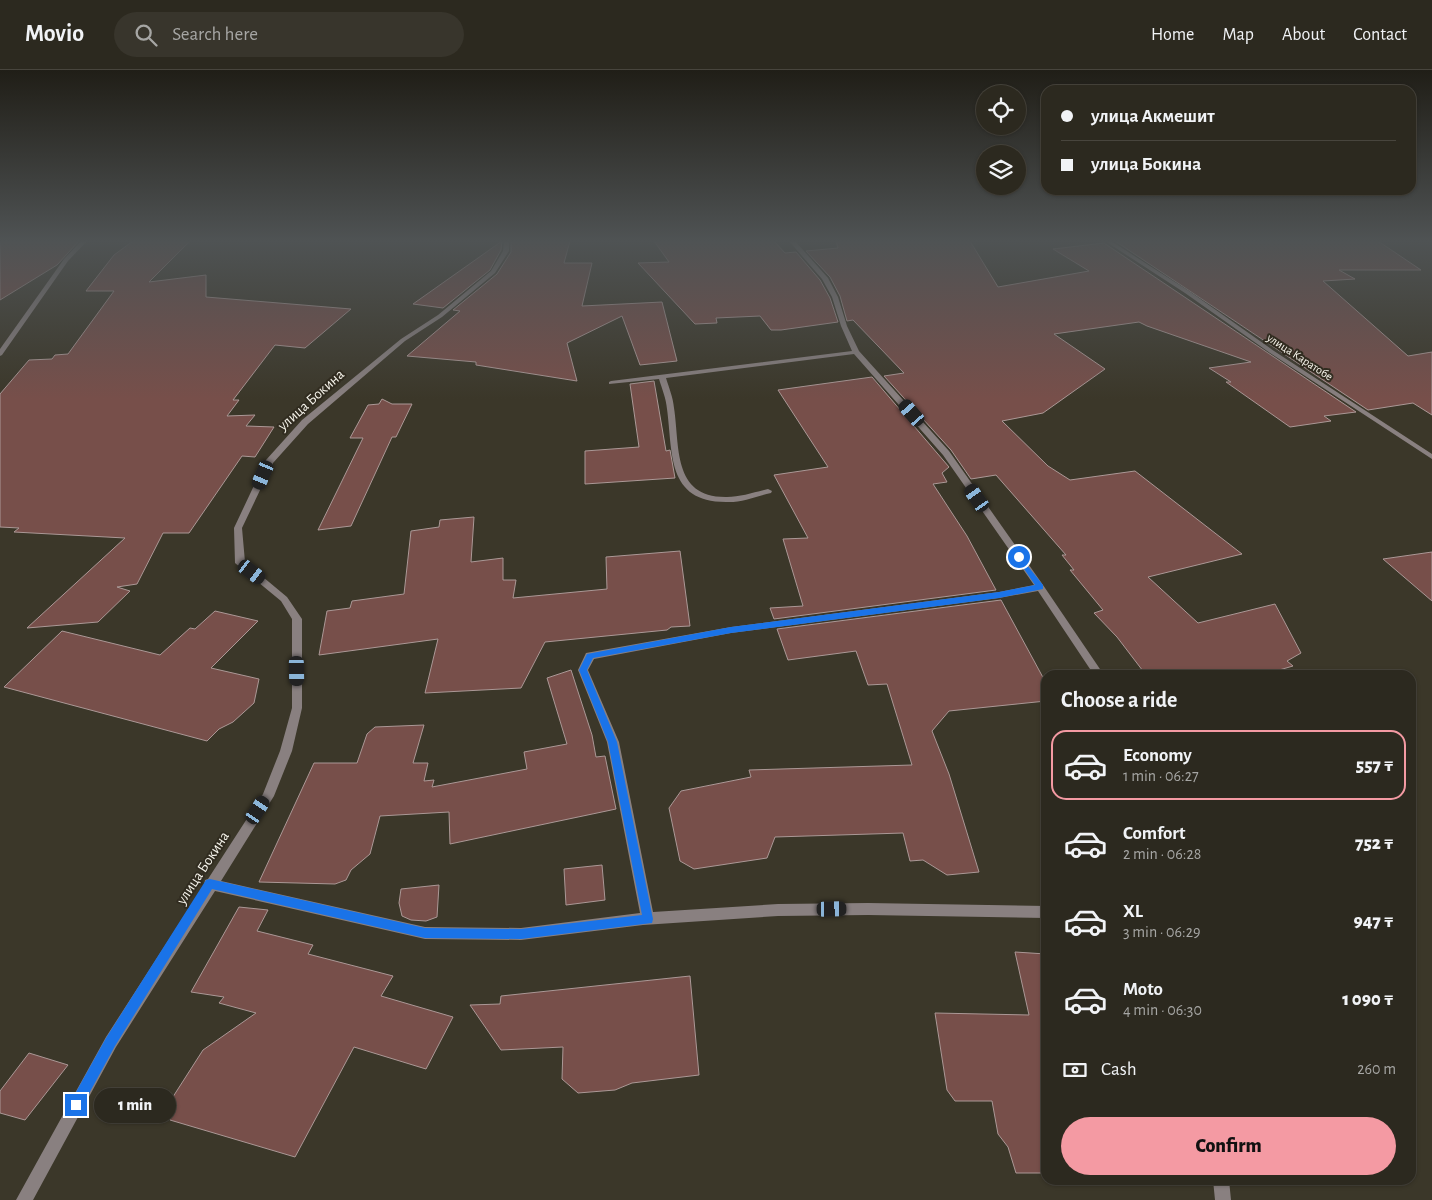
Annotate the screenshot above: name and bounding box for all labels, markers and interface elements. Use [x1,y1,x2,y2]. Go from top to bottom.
search box [114,12,464,57]
icon: search [132,21,160,49]
text: Movio [25,22,84,46]
text: Search here [172,25,258,44]
text: Home [1151,26,1194,44]
text: Map [1222,26,1254,44]
text: About [1282,26,1325,44]
text: Contact [1353,26,1407,44]
map controls [976,85,1026,195]
button: locate [976,85,1026,135]
text: улица Акмешит [1091,107,1215,126]
button: layers [976,145,1026,195]
text: улица Бокина [1091,155,1201,174]
street label: улица Каратобе [1264,331,1335,384]
street label: улица Бокина [274,366,347,434]
car [896,397,927,429]
car [250,458,275,492]
car [962,481,991,515]
route start [1008,546,1030,568]
car [235,557,268,587]
car [289,656,304,686]
text: Choose a ride [1061,689,1177,711]
icon: car [1063,743,1108,788]
text: Economy [1123,746,1192,765]
text: 557 ₸ [1356,756,1394,775]
text: 1 min · 06:27 [1123,768,1199,784]
car [243,793,272,827]
icon: car [1063,821,1108,866]
text: Comfort [1123,824,1185,843]
street label: улица Бокина [173,829,232,908]
text: 752 ₸ [1355,834,1394,853]
text: 2 min · 06:28 [1123,846,1201,862]
icon: car [1063,899,1108,944]
car [816,901,847,917]
text: XL [1123,902,1143,921]
text: 947 ₸ [1353,912,1394,931]
text: 3 min · 06:29 [1123,924,1201,940]
icon: car [1063,977,1108,1022]
text: Moto [1123,980,1163,999]
text: 1 090 ₸ [1342,990,1394,1009]
text: 4 min · 06:30 [1123,1002,1202,1018]
icon: cash [1061,1056,1089,1084]
text: Cash [1101,1060,1137,1079]
text: 260 m [1357,1061,1396,1077]
callout: 1 min [94,1088,176,1122]
route end [65,1094,87,1116]
text: 1 min [118,1097,152,1113]
button: Confirm [1061,1117,1396,1175]

